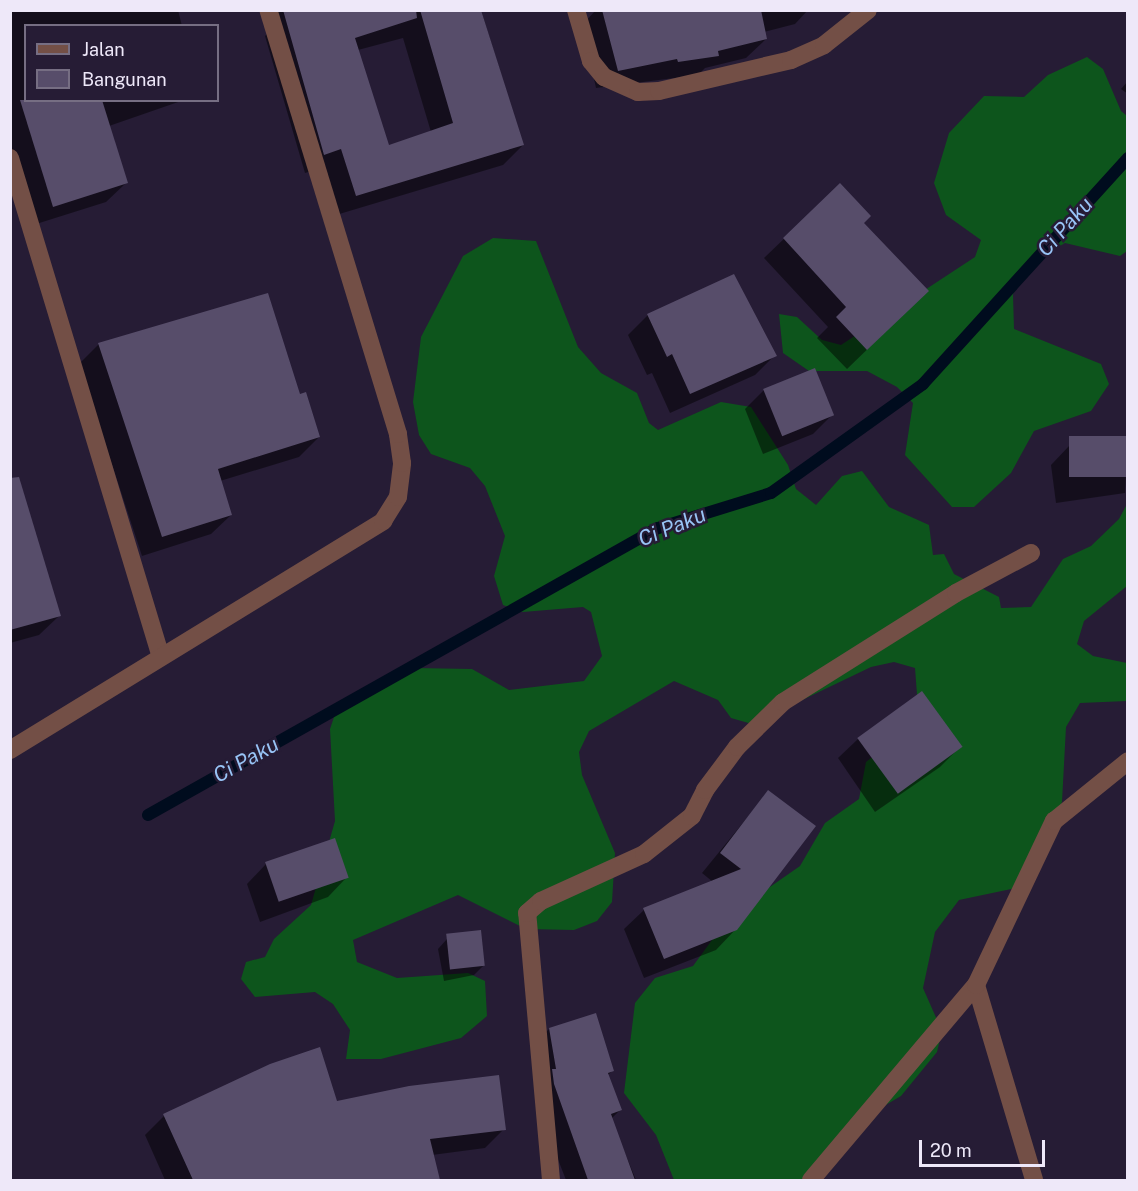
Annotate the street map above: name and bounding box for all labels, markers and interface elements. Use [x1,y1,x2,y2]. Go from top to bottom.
legend [24,24,219,102]
text: Jalan [82,39,125,60]
text: Bangunan [82,69,167,90]
water label: Ci Paku [1032,192,1098,262]
water label: Ci Paku [634,502,710,552]
water label: Ci Paku [209,732,283,788]
scale bar [922,1128,1048,1166]
text: 20 m [930,1140,972,1161]

